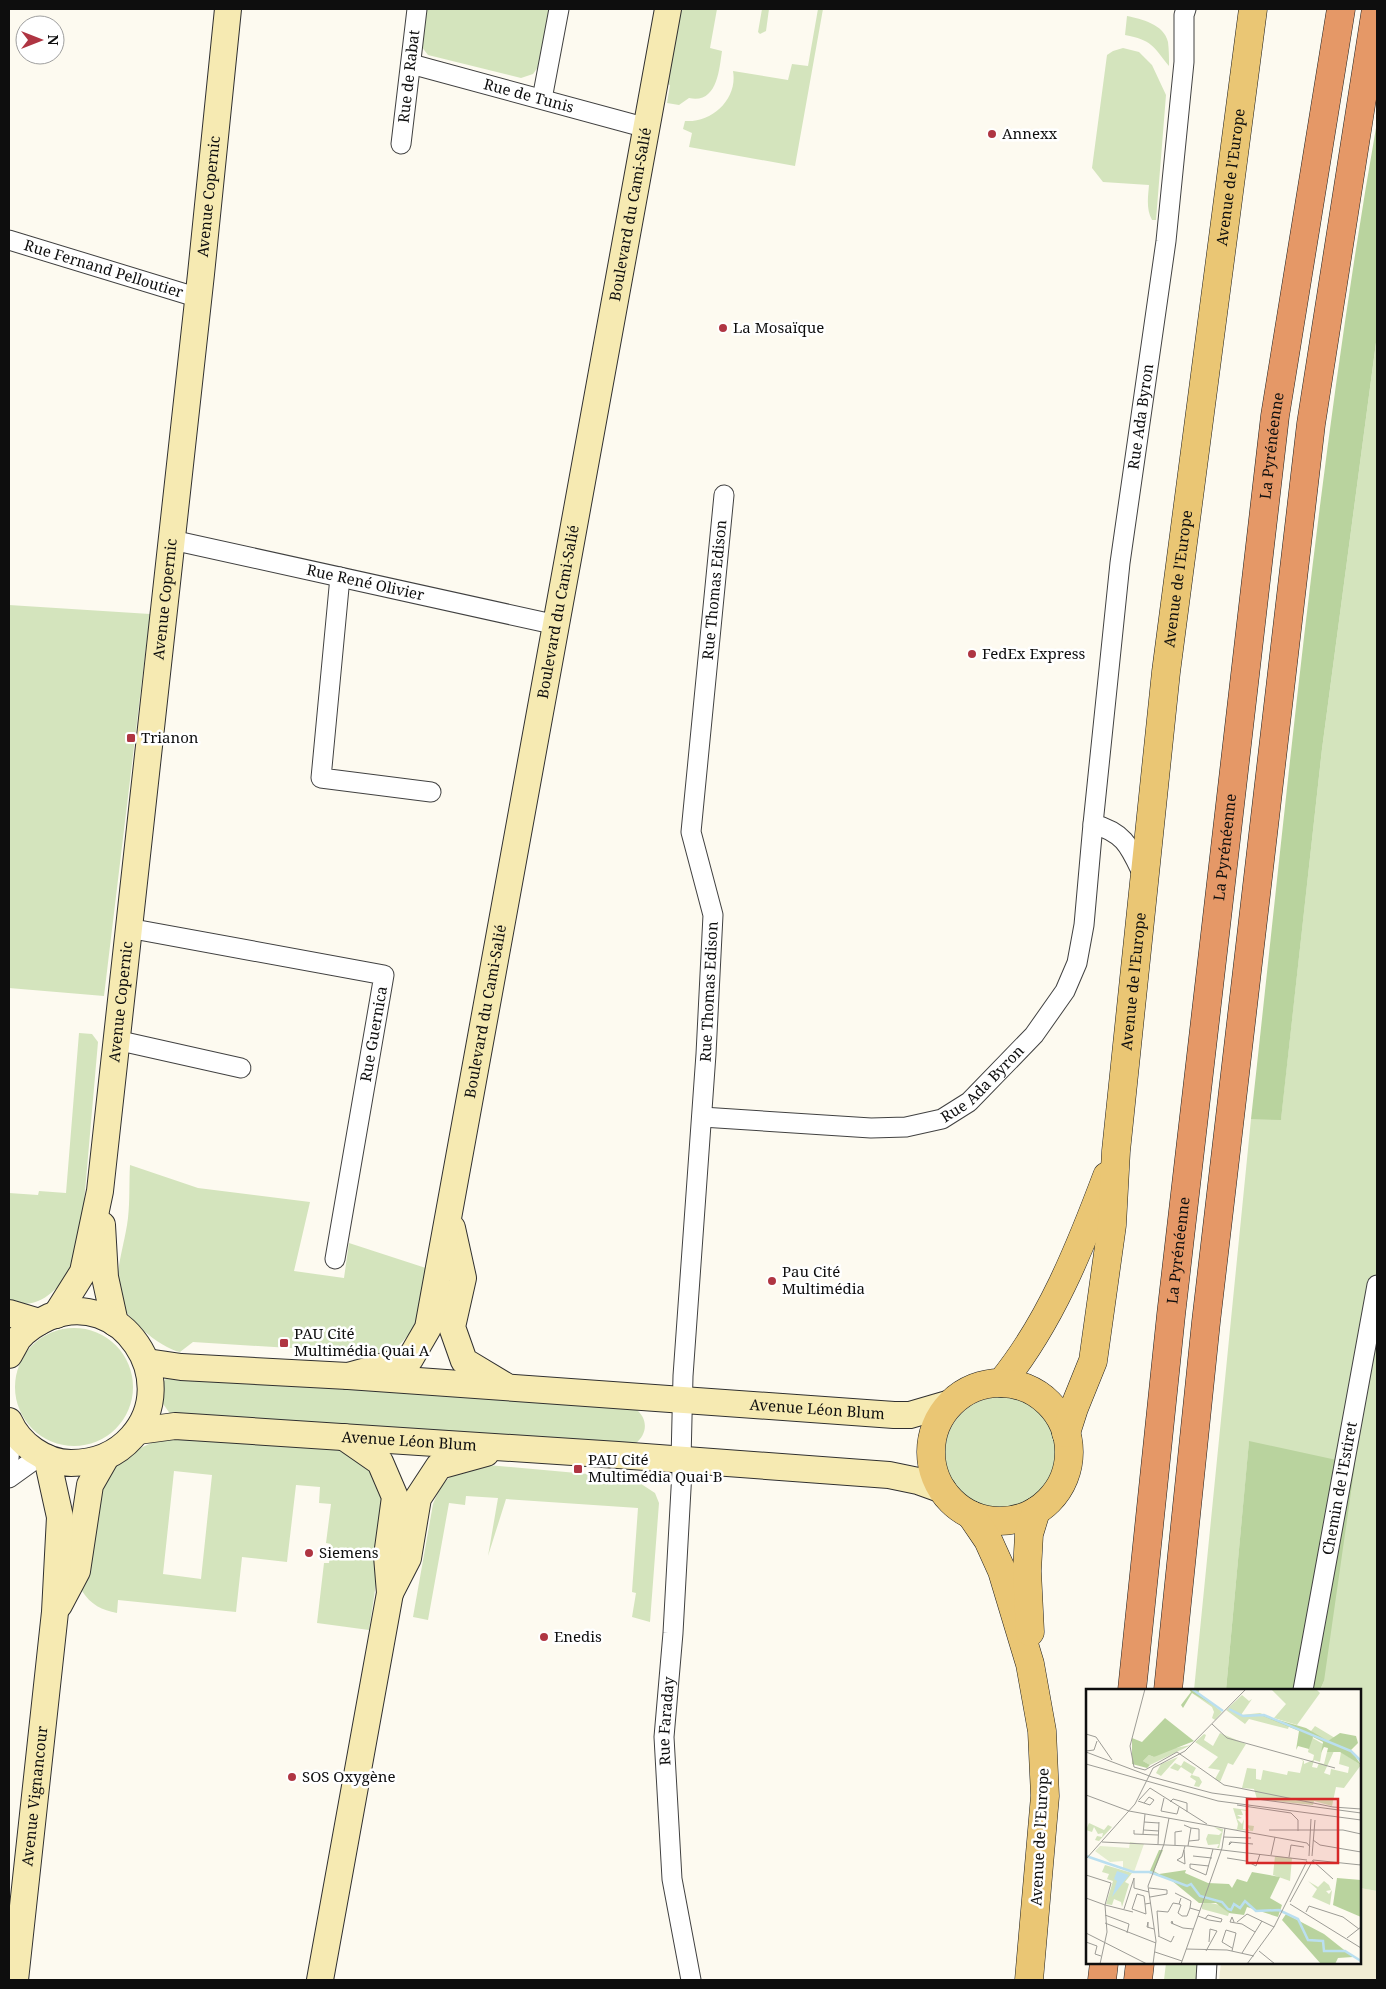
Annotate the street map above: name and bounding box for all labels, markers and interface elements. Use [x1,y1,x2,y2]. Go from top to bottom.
north arrow [15,15,65,65]
street label: Rue de Rabat [393,29,423,124]
text: N [44,34,63,46]
street label: Rue de Tunis [482,73,576,117]
street label: Avenue de l'Europe [1211,107,1249,247]
place label: Annexx [1002,123,1058,143]
street label: Boulevard du Cami-Salié [604,126,655,303]
marker: Annexx [986,128,998,140]
street label: Avenue Copernic [192,135,224,258]
street label: Rue Fernand Pelloutier [22,234,186,302]
place label: La Mosaïque [733,317,824,337]
marker: La Mosaïque [717,322,729,334]
street label: Rue Ada Byron [1122,362,1157,471]
street label: La Pyrénéenne [1254,391,1288,500]
street label: Avenue de l'Europe [1158,509,1196,649]
street label: Rue Thomas Edison [697,518,731,661]
street label: Boulevard du Cami-Salié [532,523,583,700]
street label: Avenue Copernic [148,537,181,661]
street label: Rue René Olivier [305,559,426,604]
place label: FedEx Express [982,643,1085,663]
marker: FedEx Express [966,648,978,660]
place label: Trianon [141,727,199,747]
marker: Trianon [125,732,137,744]
street label: La Pyrénéenne [1208,792,1240,902]
street label: Avenue de l'Europe [1116,911,1150,1051]
street label: Rue Thomas Edison [694,921,722,1062]
street label: Boulevard du Cami-Salié [459,923,510,1100]
street label: Avenue Copernic [103,940,136,1063]
street label: Rue Guernica [355,984,391,1083]
street label: Rue Ada Byron [937,1040,1028,1126]
street label: La Pyrénéenne [1161,1196,1194,1305]
place label: Pau Cité Multimédia [782,1261,865,1298]
marker: Pau Cité Multimédia [766,1275,778,1287]
place label: PAU Cité Multimédia Quai A [294,1323,430,1360]
marker: PAU Cité Multimédia Quai A [278,1337,290,1349]
street label: Avenue Léon Blum [749,1394,886,1423]
street label: Chemin de l'Estiret [1317,1420,1361,1556]
street label: Avenue Léon Blum [341,1426,477,1455]
place label: PAU Cité Multimédia Quai B [588,1449,723,1486]
marker: PAU Cité Multimédia Quai B [572,1463,584,1475]
place label: Siemens [319,1542,379,1562]
marker: Siemens [303,1547,315,1559]
place label: Enedis [554,1626,602,1646]
marker: Enedis [538,1631,550,1643]
street label: Rue Faraday [653,1675,678,1766]
inset map [1086,1689,1361,1964]
street label: Avenue Vignancour [16,1725,52,1867]
place label: SOS Oxygène [302,1766,395,1786]
street label: Avenue de l'Europe [1025,1767,1053,1907]
marker: SOS Oxygène [286,1771,298,1783]

